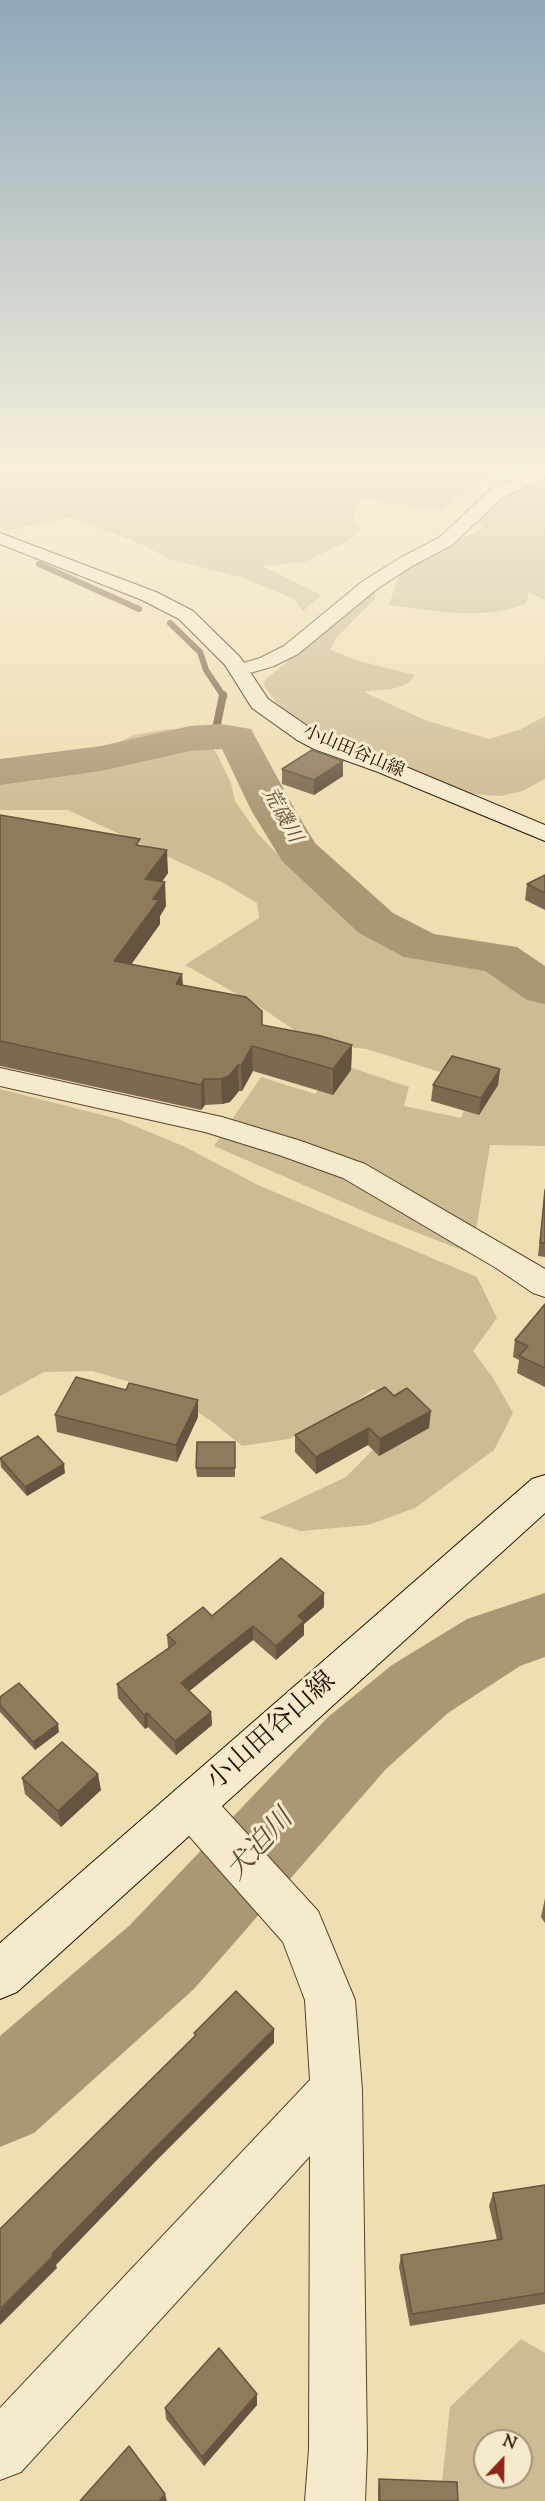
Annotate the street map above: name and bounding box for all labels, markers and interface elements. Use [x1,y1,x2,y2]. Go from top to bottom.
street label: 小山田谷山線 [299,722,407,784]
water label: 荒磯川 [255,784,305,848]
street label: 小山田谷山線 [202,1667,344,1799]
water label: 犬迫川 [221,1805,303,1889]
north arrow [473,2429,533,2489]
text: N [499,2431,519,2457]

